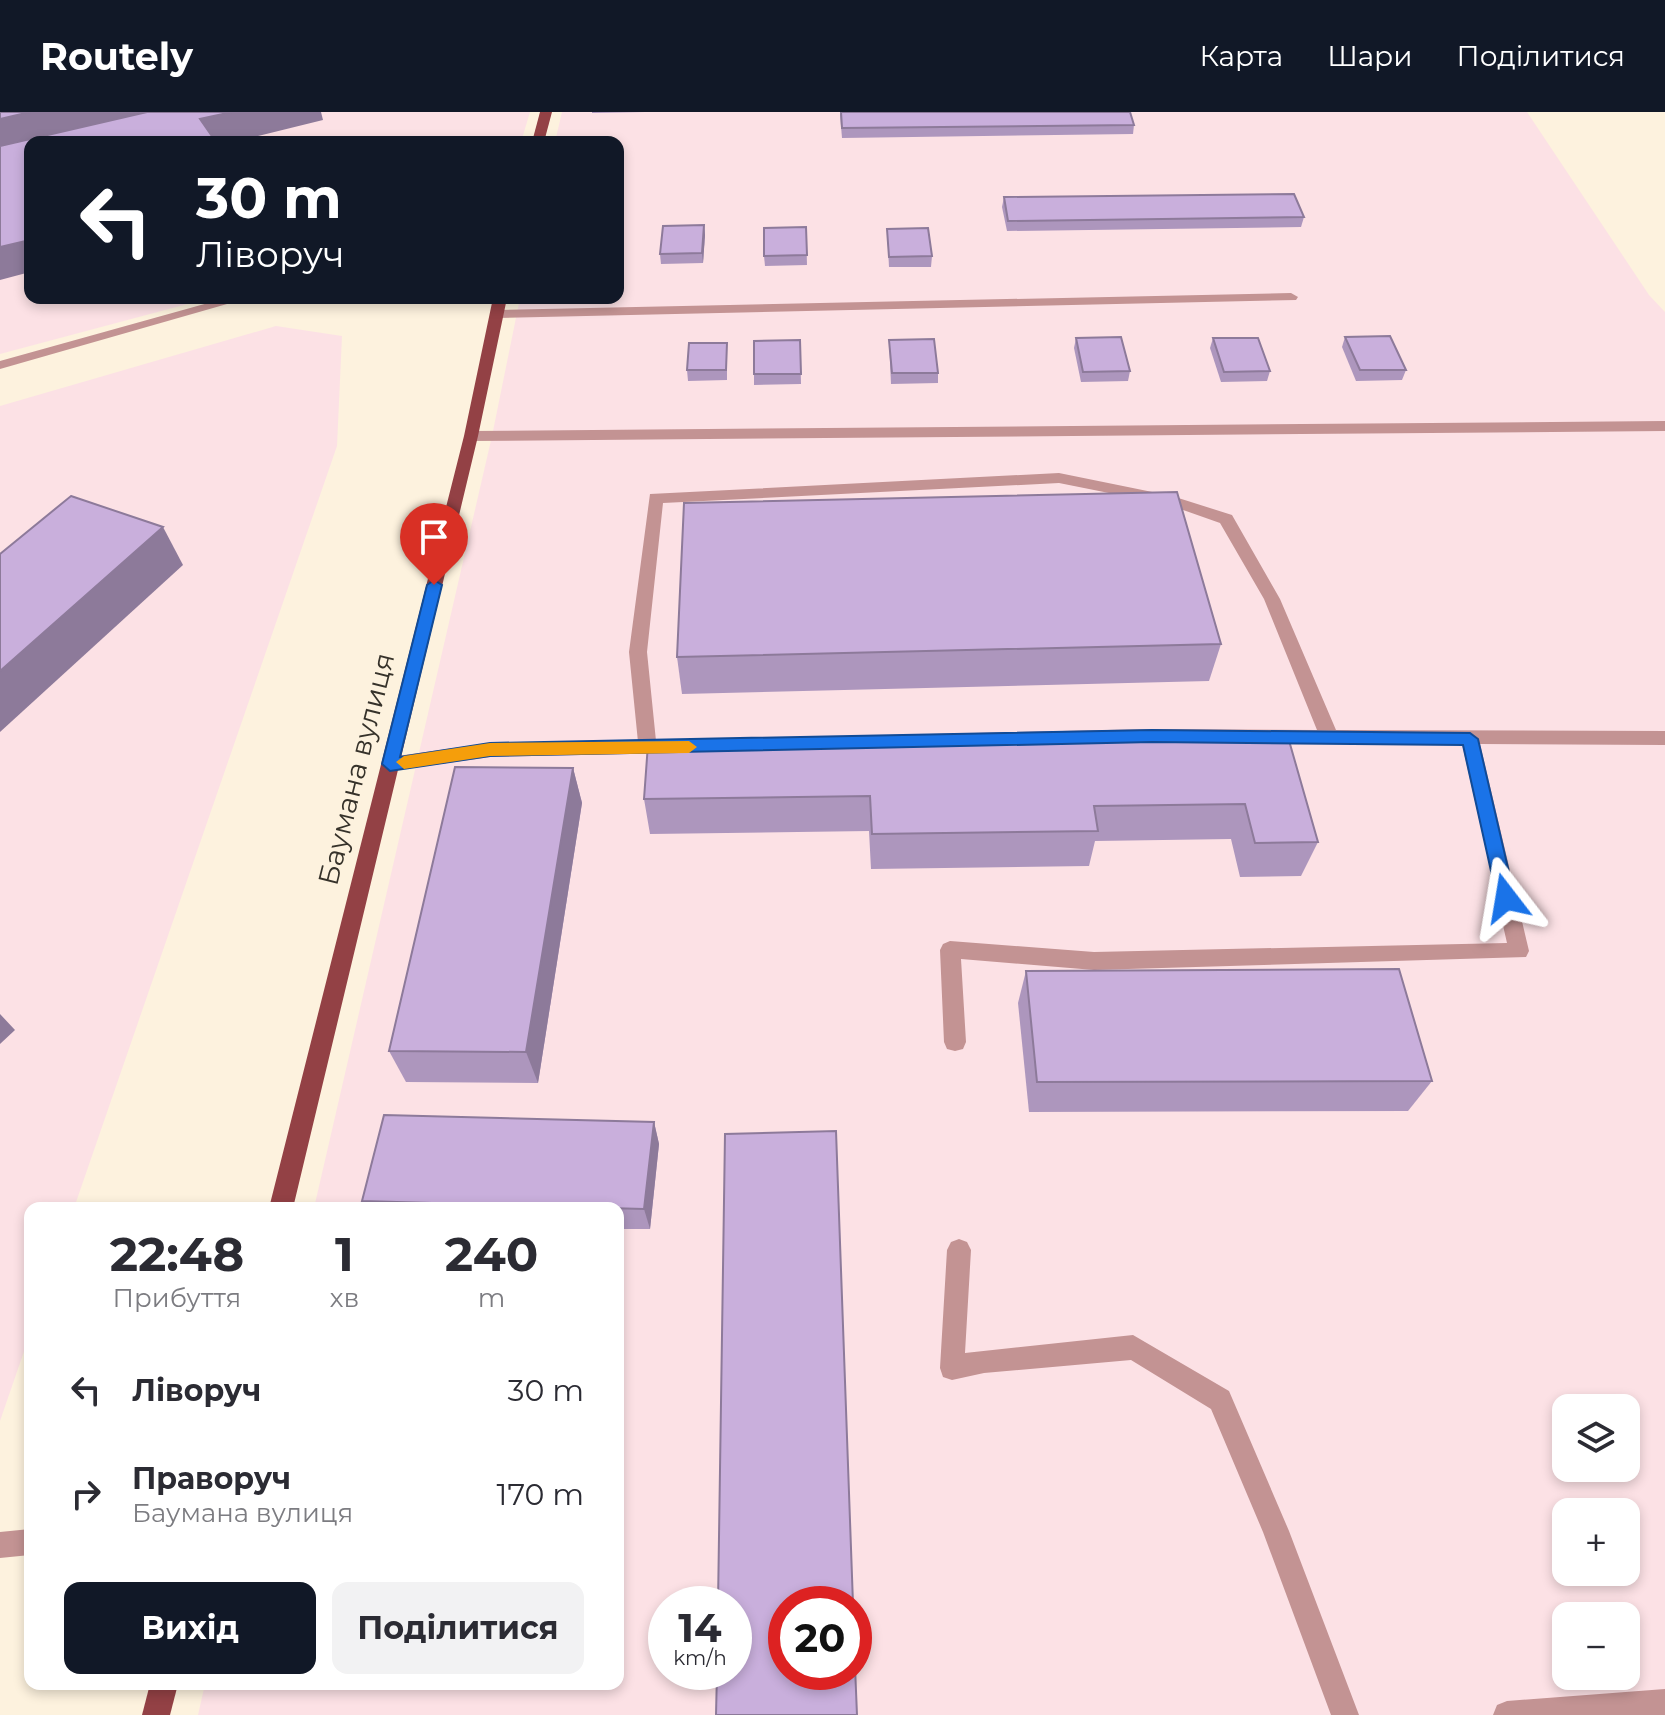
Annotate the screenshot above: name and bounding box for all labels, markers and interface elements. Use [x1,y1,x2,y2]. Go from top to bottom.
text: Routely [40,33,193,80]
text: Карта [1199,39,1283,73]
text: Шари [1327,39,1413,73]
text: Поділитися [1457,39,1625,73]
text: 30 m [196,164,342,232]
icon: left [64,168,168,272]
text: Ліворуч [196,232,345,276]
pin [400,503,468,585]
icon: arrive [412,515,456,559]
street label: Баумана вулиця [311,649,401,889]
position arrow [1464,856,1548,940]
text: 22:48 [110,1225,244,1283]
text: 1 [335,1225,354,1283]
text: 240 [445,1225,538,1283]
text: Прибуття [112,1282,241,1314]
text: хв [330,1282,359,1314]
text: m [478,1282,505,1314]
icon: left [64,1368,108,1412]
text: Ліворуч [132,1372,261,1409]
text: 30 m [508,1372,584,1409]
map controls [1552,1394,1640,1690]
button: layers [1552,1394,1640,1482]
text: Праворуч [132,1460,291,1497]
icon: right [64,1472,108,1516]
text: 170 m [497,1476,584,1513]
text: Баумана вулиця [132,1497,353,1529]
button: + [1552,1498,1640,1586]
button: Вихід [64,1582,316,1674]
button: Поділитися [332,1582,584,1674]
speed limit sign: 20 [768,1586,872,1690]
button: − [1552,1602,1640,1690]
text: 14 [678,1603,722,1652]
text: km/h [673,1646,727,1670]

